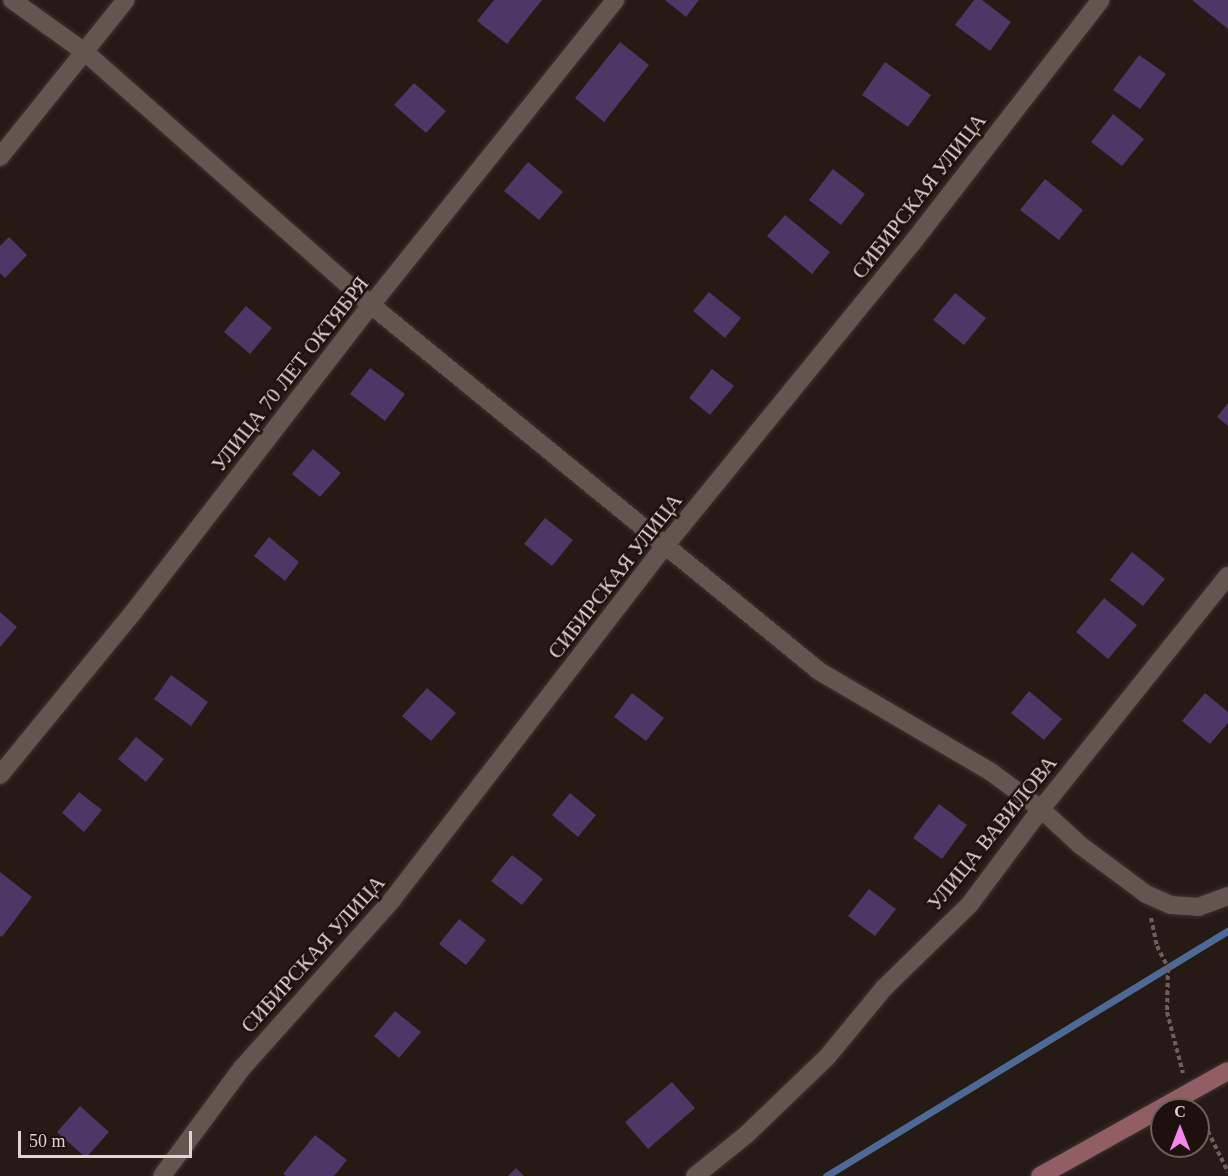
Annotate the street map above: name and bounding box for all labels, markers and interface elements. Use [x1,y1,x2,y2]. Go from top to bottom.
street label: СИБИРСКАЯ УЛИЦА [847,108,991,284]
street label: УЛИЦА 70 ЛЕТ ОКТЯБРЯ [206,271,374,477]
street label: СИБИРСКАЯ УЛИЦА [543,488,687,664]
street label: УЛИЦА ВАВИЛОВА [922,751,1062,915]
street label: СИБИРСКАЯ УЛИЦА [236,870,390,1038]
north arrow [1150,1098,1210,1158]
text: С [1174,1103,1186,1120]
scale bar [21,1119,195,1157]
text: 50 m [29,1131,66,1151]

